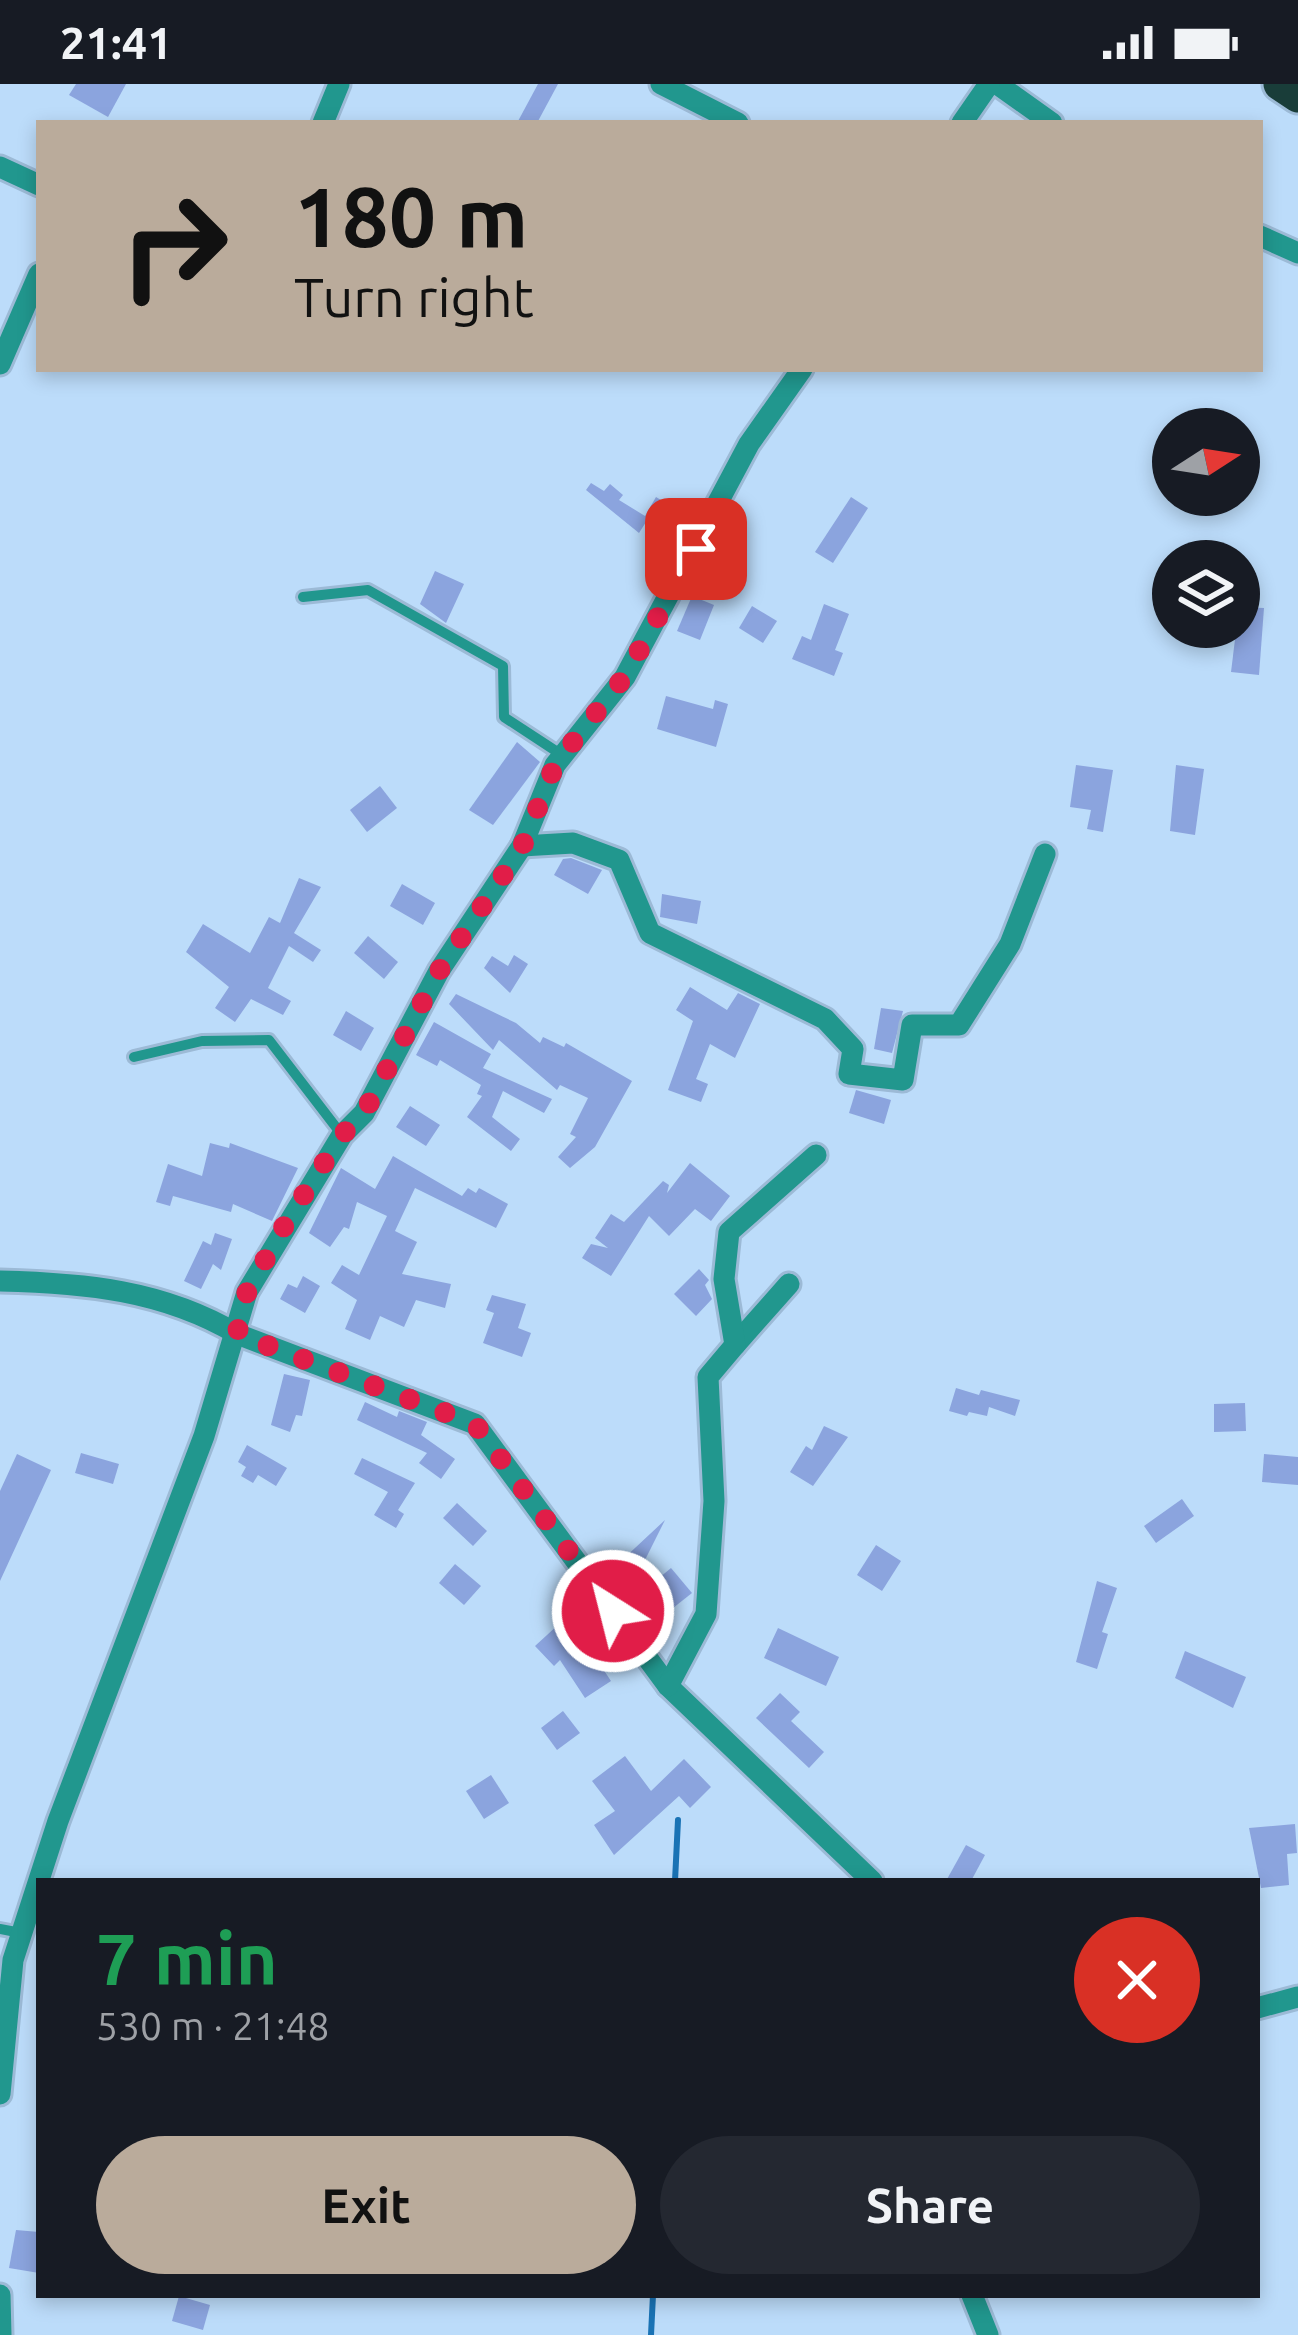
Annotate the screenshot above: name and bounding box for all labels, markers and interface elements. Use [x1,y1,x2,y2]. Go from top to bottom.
text: 21:41 [60,17,173,68]
icon: right [96,168,252,324]
text: 180 m [294,169,528,263]
text: Turn right [294,267,534,327]
north arrow [1152,408,1260,516]
map controls [1152,408,1260,648]
pin [645,498,747,600]
icon: arrive [663,516,729,582]
button: layers [1152,540,1260,648]
position arrow [550,1548,676,1674]
button: close [1074,1917,1200,2043]
text: 7 min [96,1918,278,1999]
text: 530 m · 21:48 [96,2004,330,2047]
button: Exit [96,2136,636,2274]
button: Share [660,2136,1200,2274]

